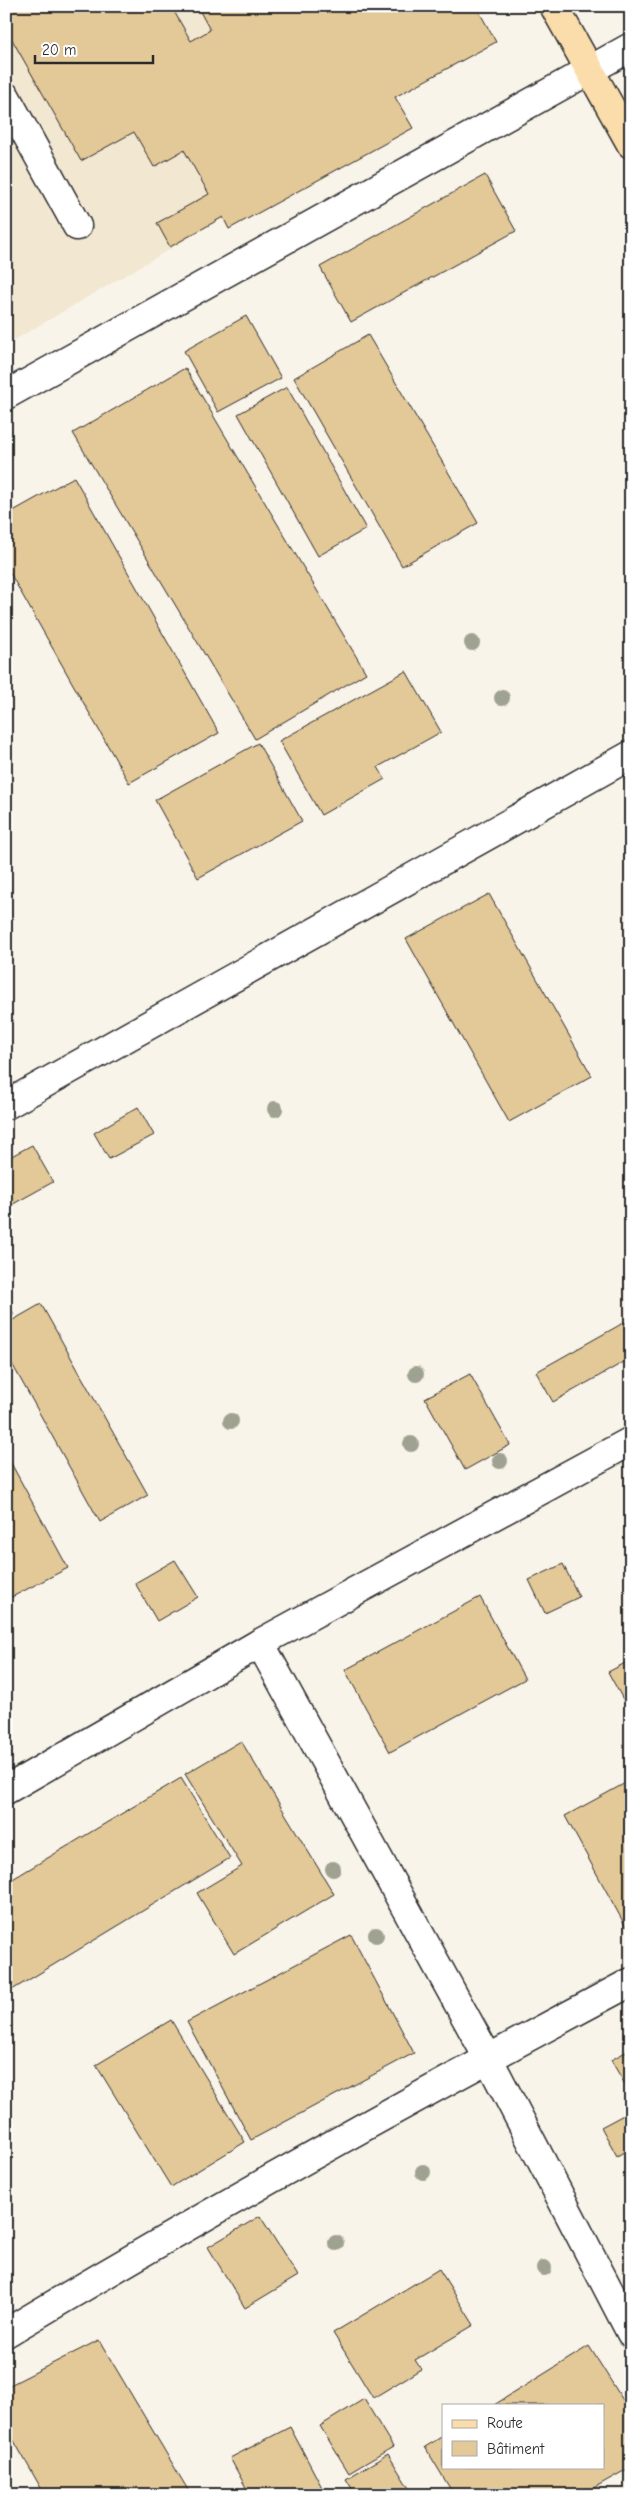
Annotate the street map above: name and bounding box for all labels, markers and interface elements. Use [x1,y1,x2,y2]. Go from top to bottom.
scale bar [35,32,152,64]
text: 20 m [42,41,76,59]
legend [442,2404,604,2468]
text: Route [487,2414,523,2432]
text: Bâtiment [487,2440,545,2458]

